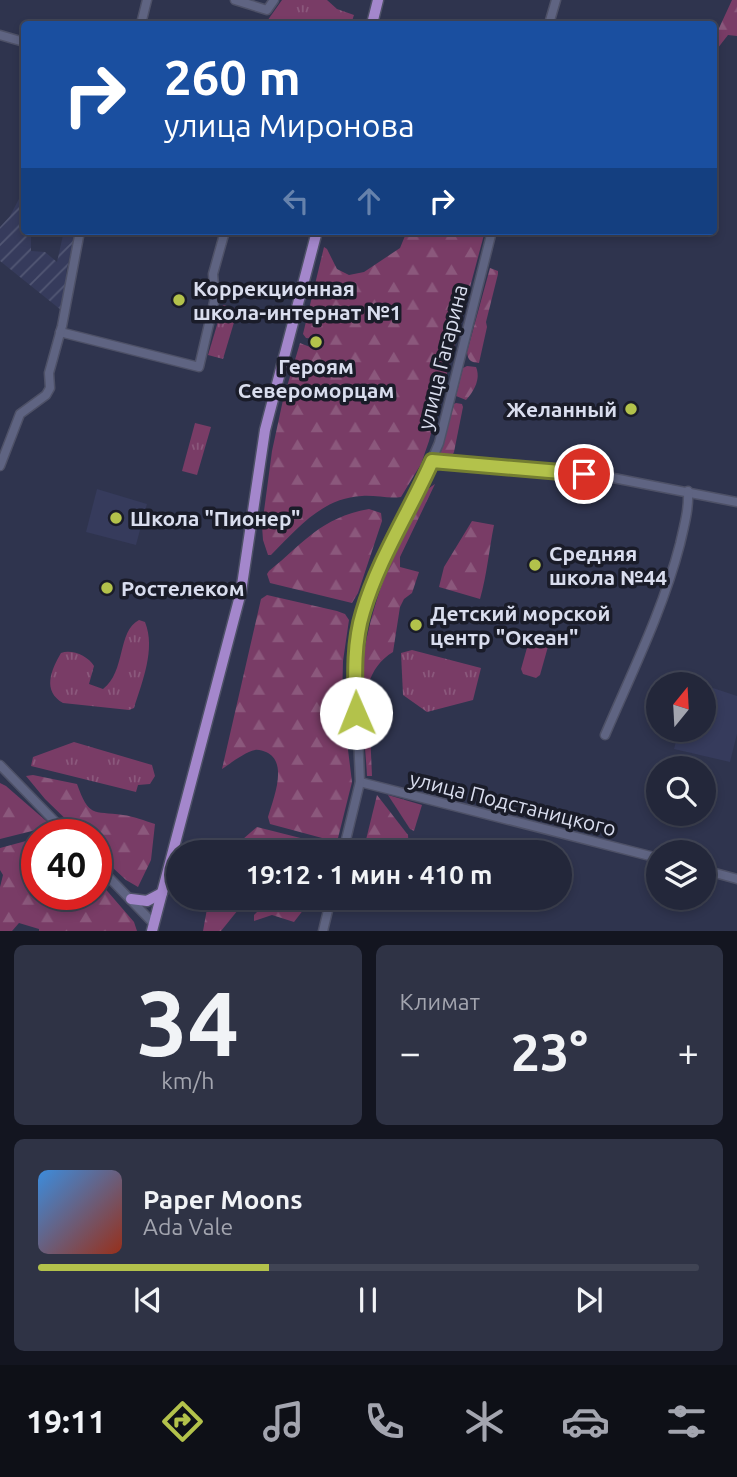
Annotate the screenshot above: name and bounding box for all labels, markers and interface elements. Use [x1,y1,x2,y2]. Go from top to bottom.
icon: right [49,49,140,140]
text: 260 m [164,49,301,104]
text: улица Миронова [164,107,415,143]
icon: left [277,182,315,220]
icon: ahead [350,182,388,220]
icon: right [423,182,461,220]
place label: Коррекционная школа-интернат №1 [193,276,402,324]
street label: улица Гагарина [412,282,472,432]
marker: Коррекционная школа-интернат №1 [171,292,187,308]
marker: Героям Cевероморцам [308,334,324,350]
place label: Героям Cевероморцам [238,354,394,402]
place label: Желанный [506,397,617,421]
marker: Желанный [623,401,639,417]
pin [554,444,614,504]
icon: arrive [565,455,603,493]
place label: Школа "Пионер" [130,506,300,530]
marker: Школа "Пионер" [108,510,124,526]
place label: Средняя школа №44 [549,541,667,589]
marker: Средняя школа №44 [527,557,543,573]
place label: Ростелеком [121,576,245,600]
marker: Ростелеком [99,580,115,596]
place label: Детский морской центр "Океан" [430,601,610,649]
marker: Детский морской центр "Океан" [408,617,424,633]
north arrow [646,672,716,742]
map controls [646,672,716,910]
position arrow [319,676,393,750]
button: search [646,756,716,826]
street label: улица Подстаницкого [407,766,619,840]
speed limit sign: 40 [21,819,112,910]
button: layers [646,840,716,910]
text: 19:12 · 1 мин · 410 m [246,860,492,889]
text: 34 [136,971,239,1073]
text: Климат [400,989,480,1014]
text: 23° [511,1023,588,1081]
text: − [400,1031,421,1073]
text: + [678,1031,699,1073]
text: km/h [161,1068,214,1093]
text: Paper Moons [143,1185,302,1214]
text: Ada Vale [143,1214,233,1239]
icon: previous [129,1281,167,1319]
icon: pause [349,1281,387,1319]
icon: next [570,1281,608,1319]
icon: directions [158,1397,207,1446]
icon: music [259,1397,308,1446]
icon: phone [360,1397,409,1446]
icon: climate [460,1397,509,1446]
icon: car [561,1397,610,1446]
icon: filters [662,1397,711,1446]
text: 19:11 [26,1403,106,1439]

